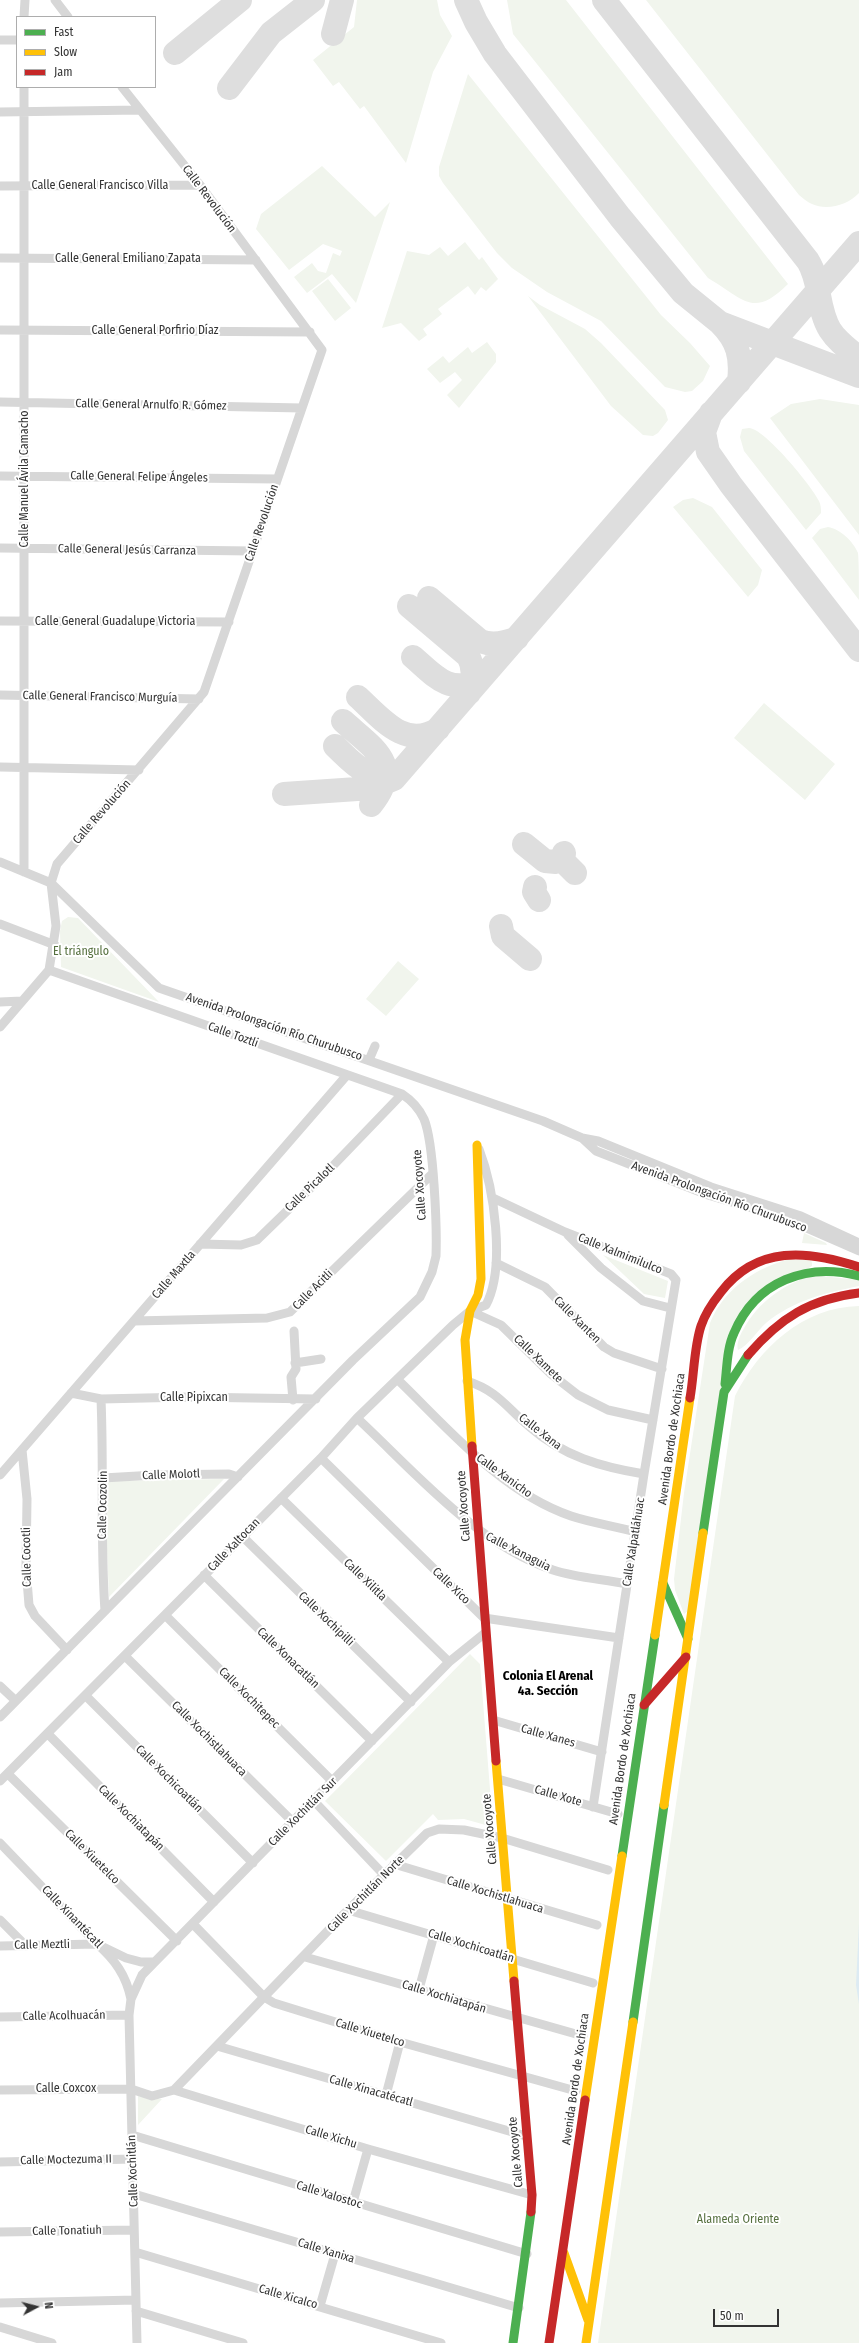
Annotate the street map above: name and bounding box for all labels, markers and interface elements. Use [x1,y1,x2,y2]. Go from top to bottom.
legend [16,16,156,88]
text: Fast [54,25,73,39]
text: Slow [54,45,77,59]
text: Jam [54,65,72,79]
street label: Calle Revolución [179,162,239,236]
street label: Calle General Francisco Villa [32,179,168,193]
street label: Calle General Emiliano Zapata [55,252,201,266]
street label: Calle General Porfirio Díaz [91,324,219,338]
street label: Calle General Arnulfo R. Gómez [75,396,227,414]
street label: Calle Manuel Ávila Camacho [18,411,32,547]
street label: Calle General Felipe Ángeles [70,469,208,485]
street label: Calle Revolución [242,482,282,564]
street label: Calle General Jesús Carranza [58,542,196,558]
street label: Calle General Guadalupe Victoria [35,615,195,629]
street label: Calle General Francisco Murguía [22,688,178,706]
street label: Calle Revolución [70,777,134,847]
park label: El triángulo [53,945,109,959]
street label: Avenida Prolongación Río Churubusco [184,990,364,1064]
street label: Calle Toztli [206,1019,260,1051]
street label: Calle Xocoyote [410,1149,430,1221]
street label: Avenida Prolongación Río Churubusco [629,1158,809,1236]
street label: Calle Picalotl [282,1161,338,1215]
street label: Calle Xalmimilulco [576,1231,664,1277]
street label: Calle Maxtla [149,1248,199,1302]
street label: Calle Acitli [290,1267,336,1313]
street label: Calle Xanten [550,1293,604,1347]
street label: Calle Xamete [510,1332,566,1386]
street label: Avenida Bordo de Xochiaca [656,1372,688,1506]
street label: Calle Pipixcan [160,1391,228,1405]
street label: Calle Xana [516,1411,564,1453]
street label: Calle Xanicho [473,1451,535,1501]
street label: Calle Molotl [142,1467,200,1483]
street label: Calle Ocozolin [95,1470,111,1540]
street label: Calle Xocoyote [454,1470,474,1542]
street label: Calle Xalpatláhuac [620,1496,648,1588]
street label: Calle Xaltocan [205,1515,263,1575]
street label: Calle Cocotli [19,1527,35,1587]
street label: Calle Xanaguia [483,1529,553,1575]
street label: Calle Xilitla [340,1556,390,1604]
street label: Calle Xico [429,1565,473,1607]
street label: Calle Xochipilli [295,1589,357,1649]
street label: Calle Xonacatlán [254,1625,322,1691]
street label: Calle Xochitepec [215,1664,283,1732]
district label: Colonia El Arenal 4a. Sección [503,1668,593,1699]
street label: Avenida Bordo de Xochiaca [607,1692,639,1826]
street label: Calle Xochistlahuaca [168,1698,250,1780]
street label: Calle Xanes [519,1721,577,1751]
street label: Calle Xochicoatlán [132,1742,206,1816]
street label: Calle Xochitlán Sur [266,1775,340,1849]
street label: Calle Xochiatapán [95,1782,167,1854]
street label: Calle Xote [533,1782,583,1810]
street label: Calle Xocoyote [480,1793,500,1865]
street label: Calle Xiuetelco [62,1827,122,1887]
street label: Calle Xochitlán Norte [325,1853,407,1935]
street label: Calle Xochistlahuaca [445,1873,545,1917]
street label: Calle Xinantécatl [38,1883,106,1951]
street label: Calle Xochicoatlán [426,1926,516,1966]
street label: Calle Meztli [14,1937,70,1953]
street label: Calle Xochiatapán [400,1977,488,2017]
street label: Calle Acolhuacán [22,2008,106,2024]
street label: Avenida Bordo de Xochiaca [560,2012,592,2146]
street label: Calle Xiuetelco [334,2016,406,2050]
street label: Calle Xinacatécatl [328,2072,414,2110]
street label: Calle Coxcox [36,2082,96,2096]
street label: Calle Xocoyote [506,2116,526,2188]
street label: Calle Xichu [303,2122,359,2152]
street label: Calle Xochitlán [125,2135,141,2207]
street label: Calle Moctezuma II [20,2152,112,2168]
street label: Calle Xalostoc [294,2178,364,2212]
park label: Alameda Oriente [697,2213,779,2227]
street label: Calle Tonatiuh [32,2223,102,2239]
street label: Calle Xanixa [296,2236,356,2266]
street label: Calle Xicalco [257,2282,319,2312]
north arrow [16,2287,56,2327]
text: N [42,2301,55,2310]
scale bar [715,2301,781,2327]
text: 50 m [720,2309,744,2323]

